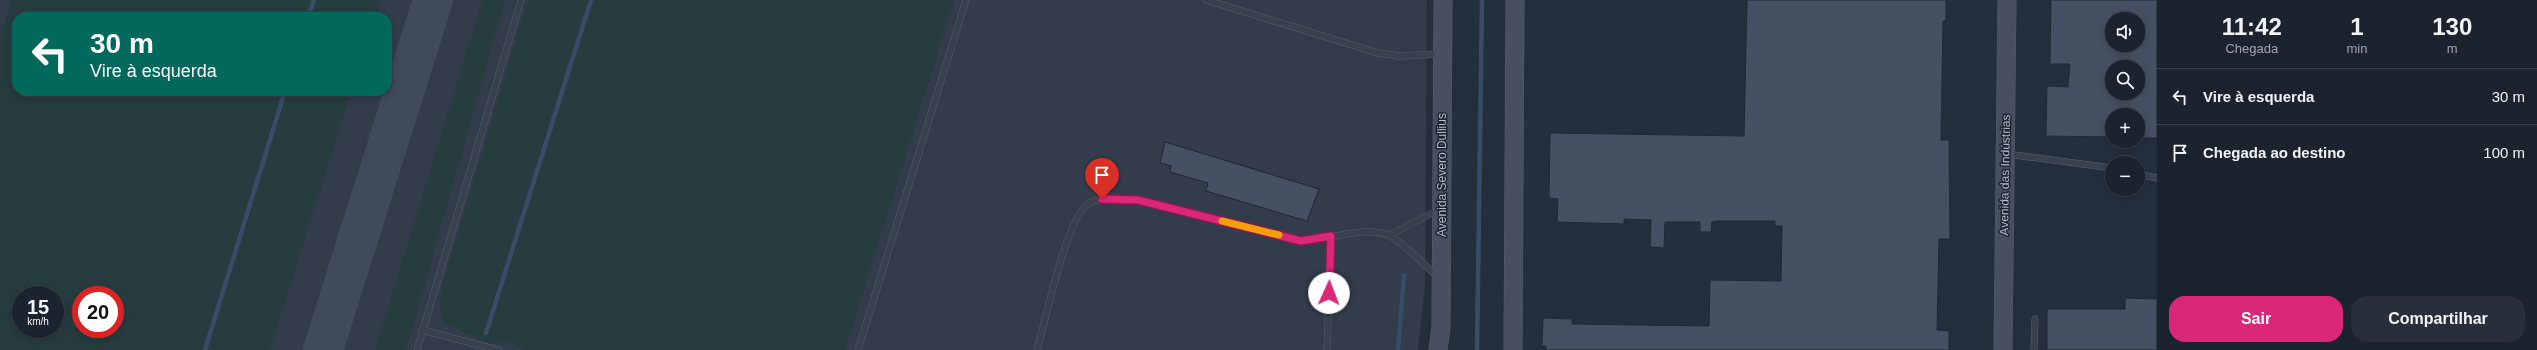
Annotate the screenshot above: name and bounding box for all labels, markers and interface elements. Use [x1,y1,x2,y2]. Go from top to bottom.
map controls [2105,12,2145,196]
button: sound [2105,12,2145,52]
text: 11:42 [2222,13,2282,40]
text: 1 [2350,13,2364,40]
text: 130 [2432,13,2472,40]
icon: left [24,28,76,80]
text: 30 m [90,28,154,59]
text: Chegada [2225,41,2278,56]
text: min [2347,41,2367,56]
text: m [2447,41,2458,56]
button: search [2105,60,2145,100]
text: Vire à esquerda [90,61,217,81]
icon: left [2169,86,2191,108]
text: Vire à esquerda [2203,88,2314,105]
text: 30 m [2492,88,2525,105]
button: + [2105,108,2145,148]
street label: Avenida Severo Dullius [1435,113,1449,237]
street label: Avenida das Indústrias [1997,114,2013,236]
icon: arrive [2169,142,2191,164]
text: Chegada ao destino [2203,144,2346,161]
text: 100 m [2483,144,2525,161]
button: − [2105,156,2145,196]
pin [1085,158,1119,199]
icon: arrive [1091,164,1113,186]
position arrow [1308,272,1350,314]
speed limit sign: 20 [72,286,124,338]
text: 15 [27,296,49,318]
button: Sair [2169,296,2343,342]
button: Compartilhar [2351,296,2525,342]
text: km/h [27,316,49,327]

